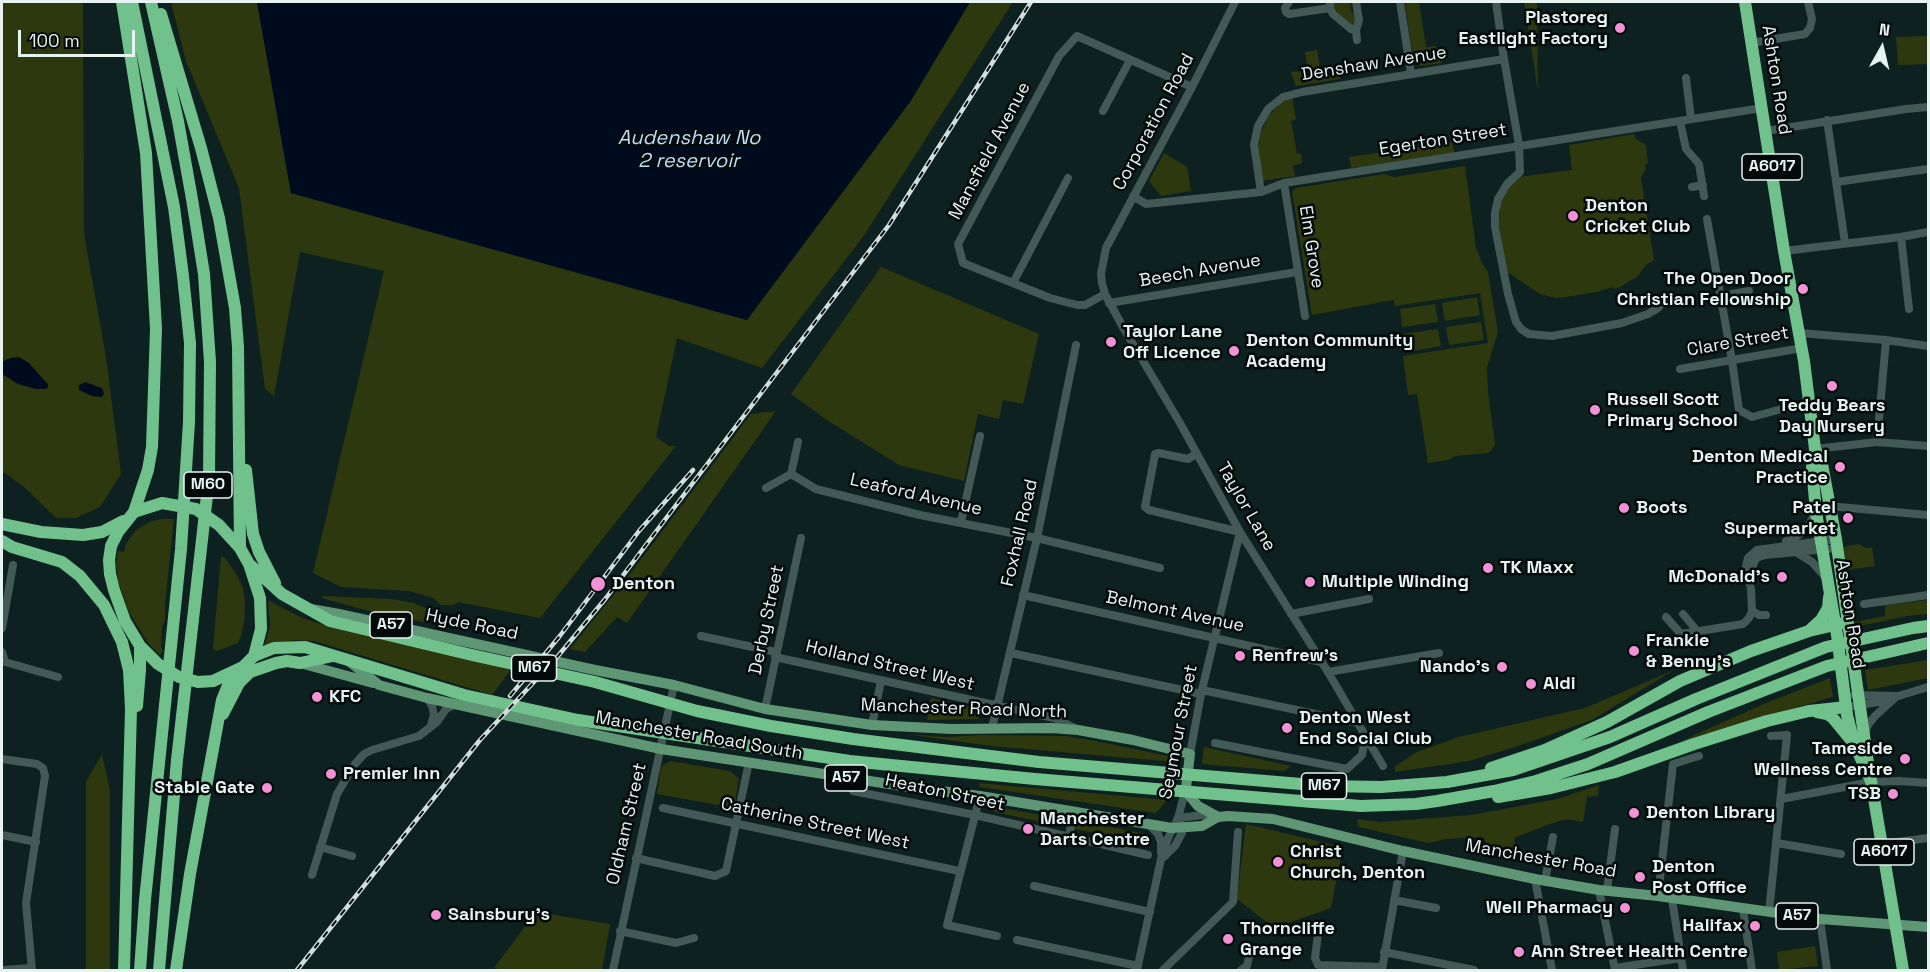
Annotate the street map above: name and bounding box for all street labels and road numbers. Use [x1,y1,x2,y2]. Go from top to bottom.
street label: Ashton Road [1757,24,1795,136]
street label: Denshaw Avenue [1300,42,1448,86]
street label: Corporation Road [1109,50,1199,194]
street label: Mansfield Avenue [945,78,1035,224]
street label: Egerton Street [1378,119,1508,161]
road number: A6017 [1742,154,1802,180]
street label: Elm Grove [1294,204,1328,290]
street label: Beech Avenue [1137,250,1263,292]
street label: Clare Street [1685,322,1791,362]
street label: Taylor Lane [1212,459,1280,555]
street label: Leaford Avenue [848,469,984,521]
road number: M60 [184,472,232,498]
street label: Foxhall Road [997,477,1043,589]
street label: Ashton Road [1831,558,1869,670]
street label: Derby Street [745,563,789,677]
street label: Belmont Avenue [1104,587,1246,637]
street label: Hyde Road [424,605,520,645]
road number: A57 [370,612,412,638]
street label: Holland Street West [803,636,977,696]
road number: M67 [512,655,556,681]
street label: Seymour Street [1155,663,1203,801]
street label: Manchester Road North [860,695,1068,723]
street label: Manchester Road South [594,707,804,765]
street label: Oldham Street [602,761,652,887]
road number: A57 [825,765,867,791]
street label: Heaton Street [883,770,1007,816]
road number: M67 [1302,773,1346,799]
street label: Catherine Street West [719,793,911,855]
street label: Manchester Road [1464,835,1618,883]
road number: A6017 [1854,839,1914,865]
road number: A57 [1776,903,1818,929]

